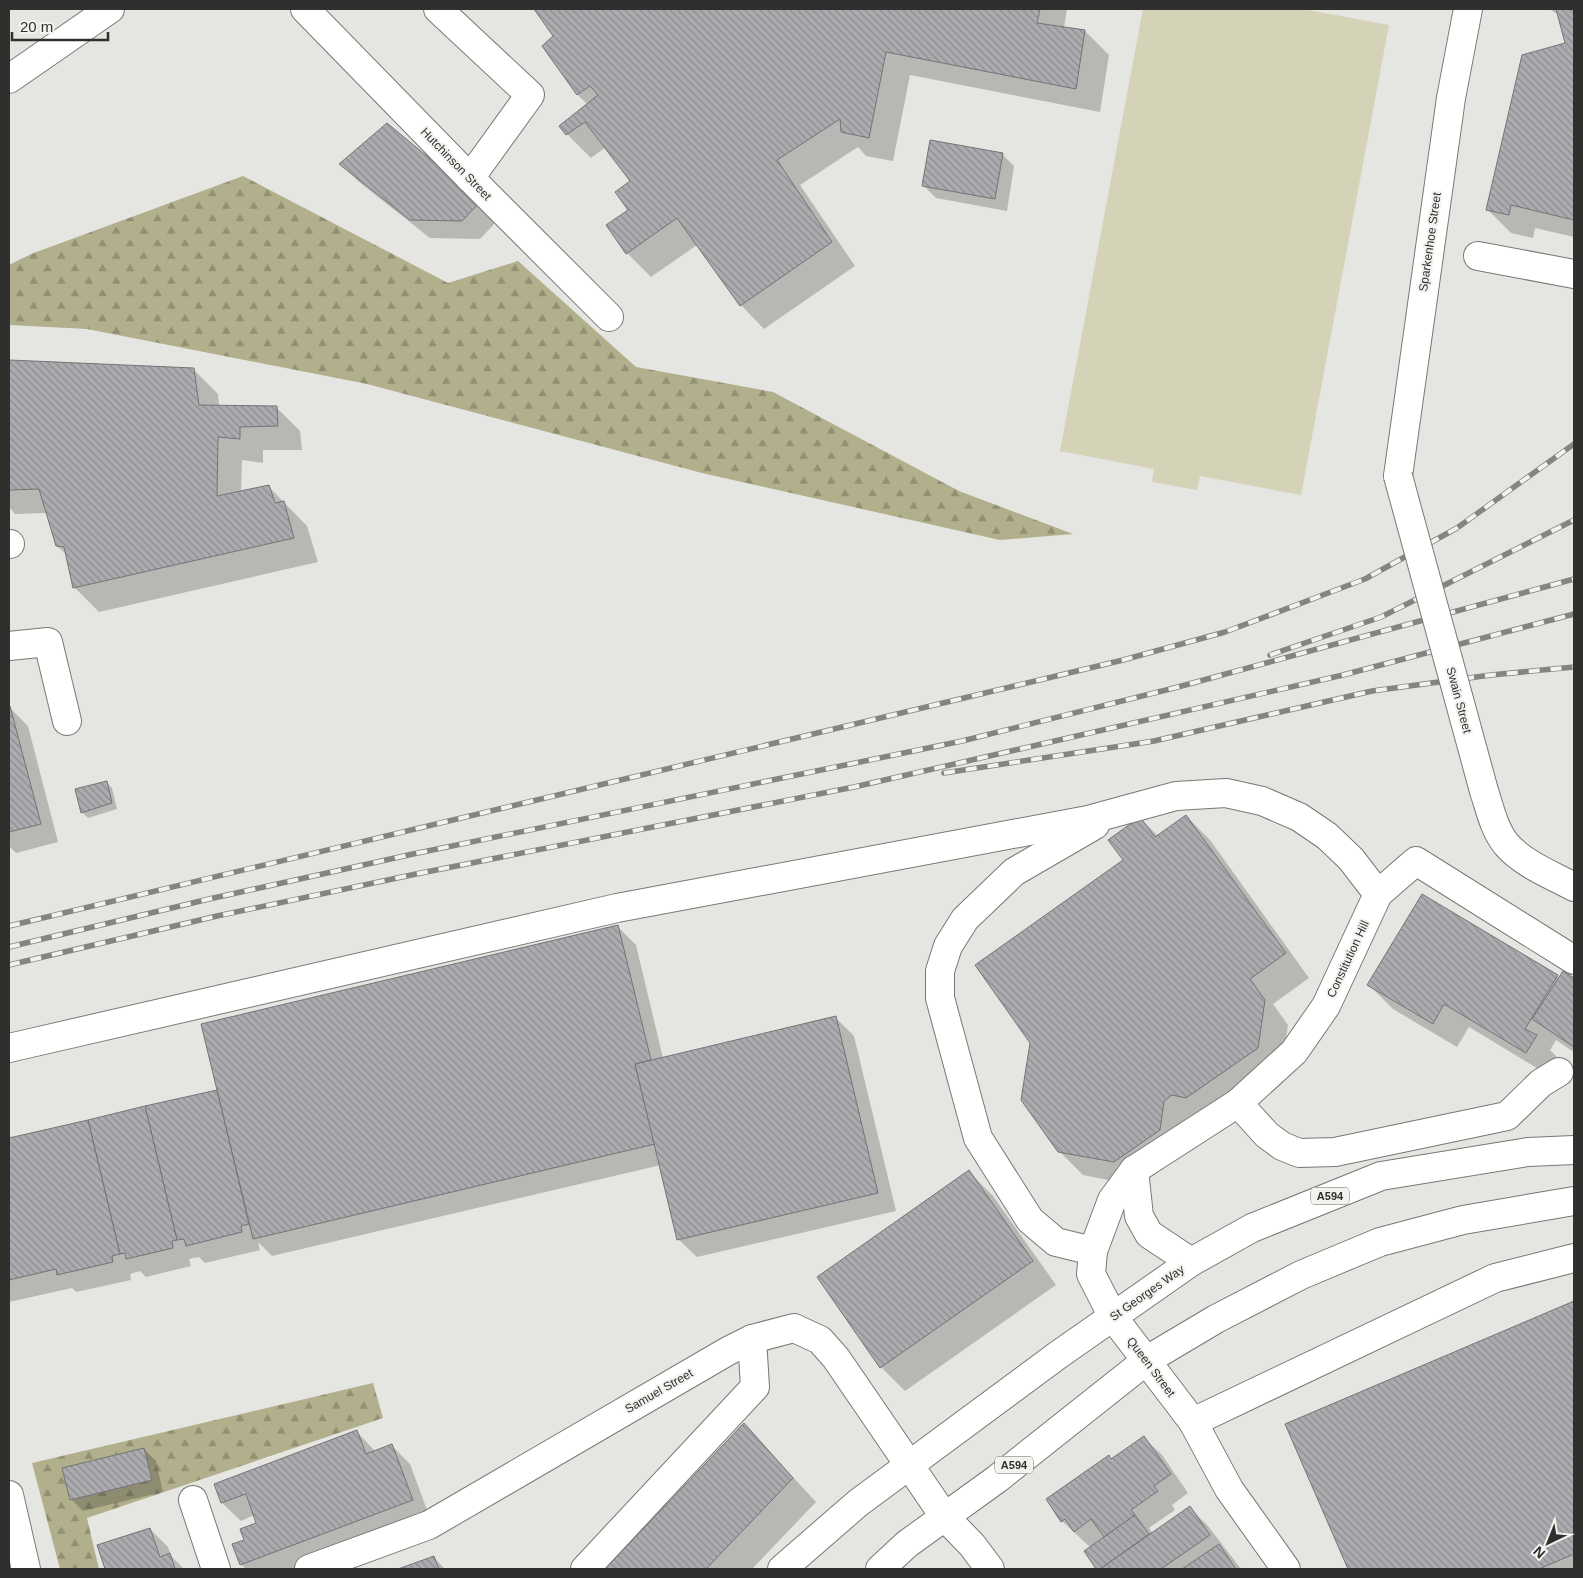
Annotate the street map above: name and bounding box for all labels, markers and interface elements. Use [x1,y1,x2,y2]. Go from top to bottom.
scale bar [12,10,109,42]
text: 20 m [20,18,53,35]
street label: Hutchinson Street [418,125,495,204]
street label: Sparkenhoe Street [1416,191,1444,293]
street label: Swain Street [1443,665,1475,735]
street label: Constitution Hill [1324,918,1372,1000]
road number: A594 [1311,1188,1349,1204]
street label: St Georges Way [1107,1262,1187,1324]
street label: Queen Street [1124,1334,1178,1400]
street label: Samuel Street [623,1366,696,1416]
road number: A594 [995,1456,1033,1474]
north arrow [1523,1518,1573,1568]
text: N [1530,1543,1548,1562]

